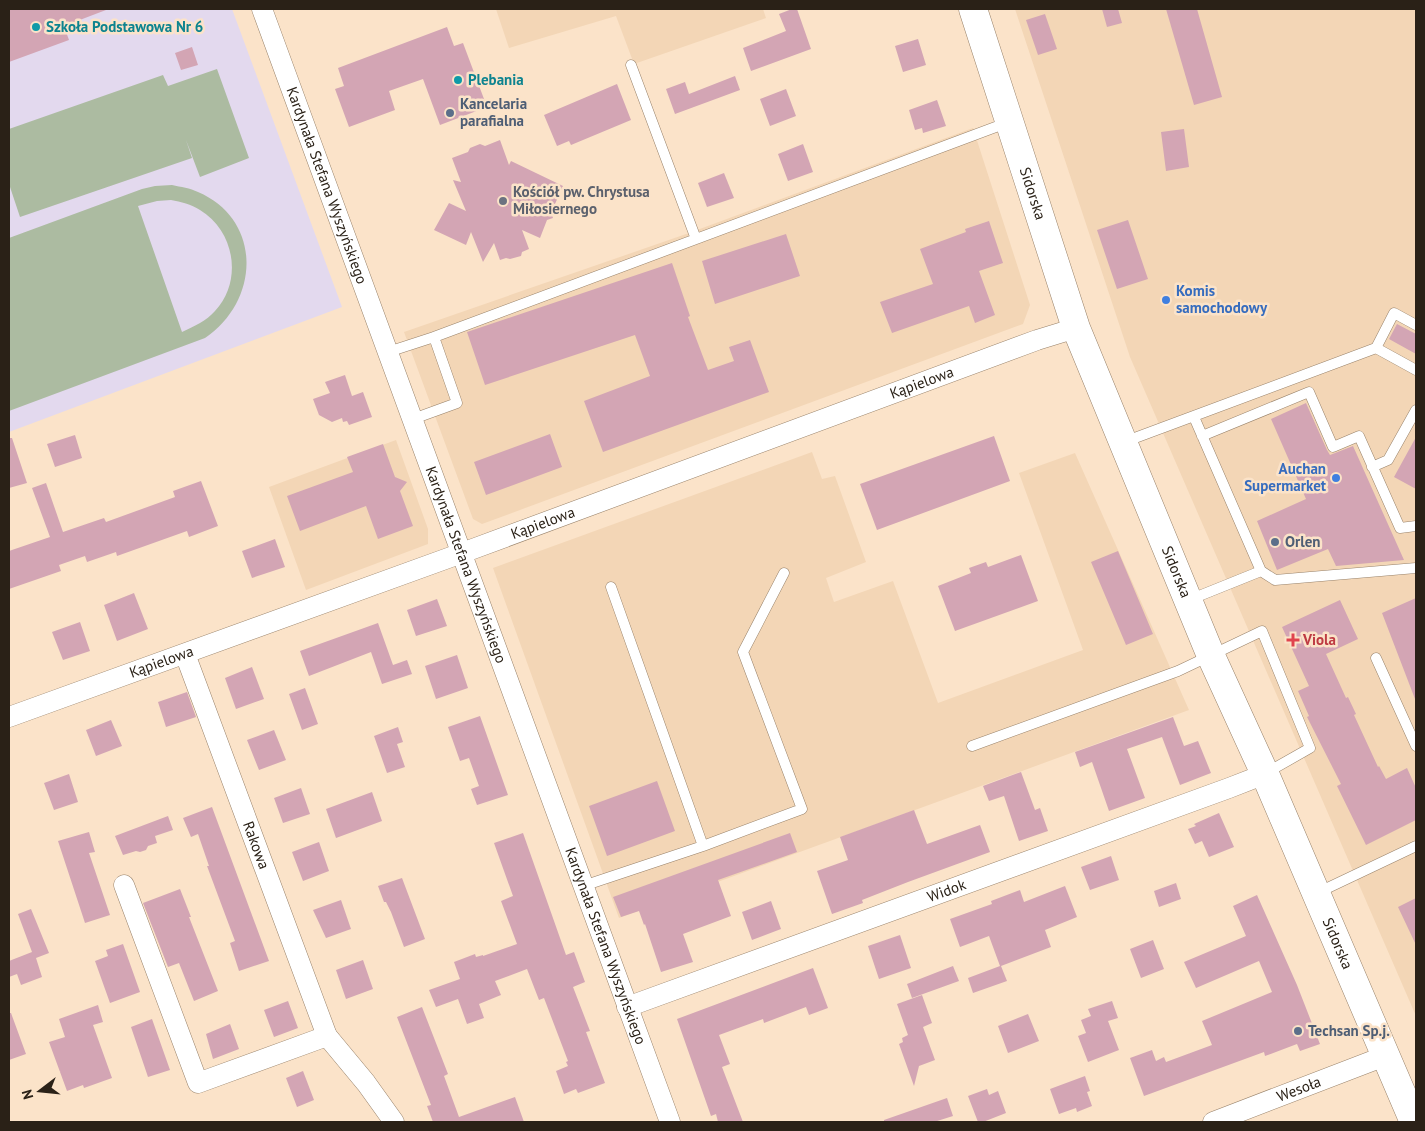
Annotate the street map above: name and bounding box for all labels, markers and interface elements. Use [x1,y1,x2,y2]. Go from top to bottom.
place label: Szkoła Podstawowa Nr 6 [46,17,203,36]
marker: Szkoła Podstawowa Nr 6 [30,21,42,33]
place label: Plebania [468,70,524,89]
marker: Plebania [452,74,464,86]
street label: Kardynała Stefana Wyszyńskiego [282,84,372,286]
place label: Kancelaria parafialna [460,94,527,130]
marker: Kancelaria parafialna [444,107,456,119]
street label: Sidorska [1016,165,1050,222]
place label: Kościół pw. Chrystusa Miłosiernego [513,182,650,218]
marker: Kościół pw. Chrystusa Miłosiernego [497,195,509,207]
place label: Komis samochodowy [1176,281,1268,317]
marker: Komis samochodowy [1160,294,1172,306]
street label: Kąpielowa [887,362,956,403]
place label: Auchan Supermarket [1244,459,1327,495]
street label: Kardynała Stefana Wyszyńskiego [421,464,511,666]
marker: Auchan Supermarket [1330,472,1342,484]
street label: Kąpielowa [508,502,577,543]
place label: Orlen [1285,532,1321,551]
marker: Orlen [1269,536,1281,548]
street label: Sidorska [1158,543,1196,600]
place label: Viola [1302,630,1336,649]
marker: Viola [1287,634,1299,646]
street label: Kąpielowa [127,641,196,682]
street label: Rakowa [239,818,274,872]
street label: Kardynała Stefana Wyszyńskiego [561,845,651,1047]
street label: Widok [924,874,969,906]
street label: Sidorska [1319,915,1357,972]
place label: Techsan Sp.j. [1308,1021,1390,1040]
marker: Techsan Sp.j. [1292,1025,1304,1037]
north arrow [15,1066,65,1116]
street label: Wesoła [1274,1072,1323,1106]
text: N [18,1088,37,1101]

